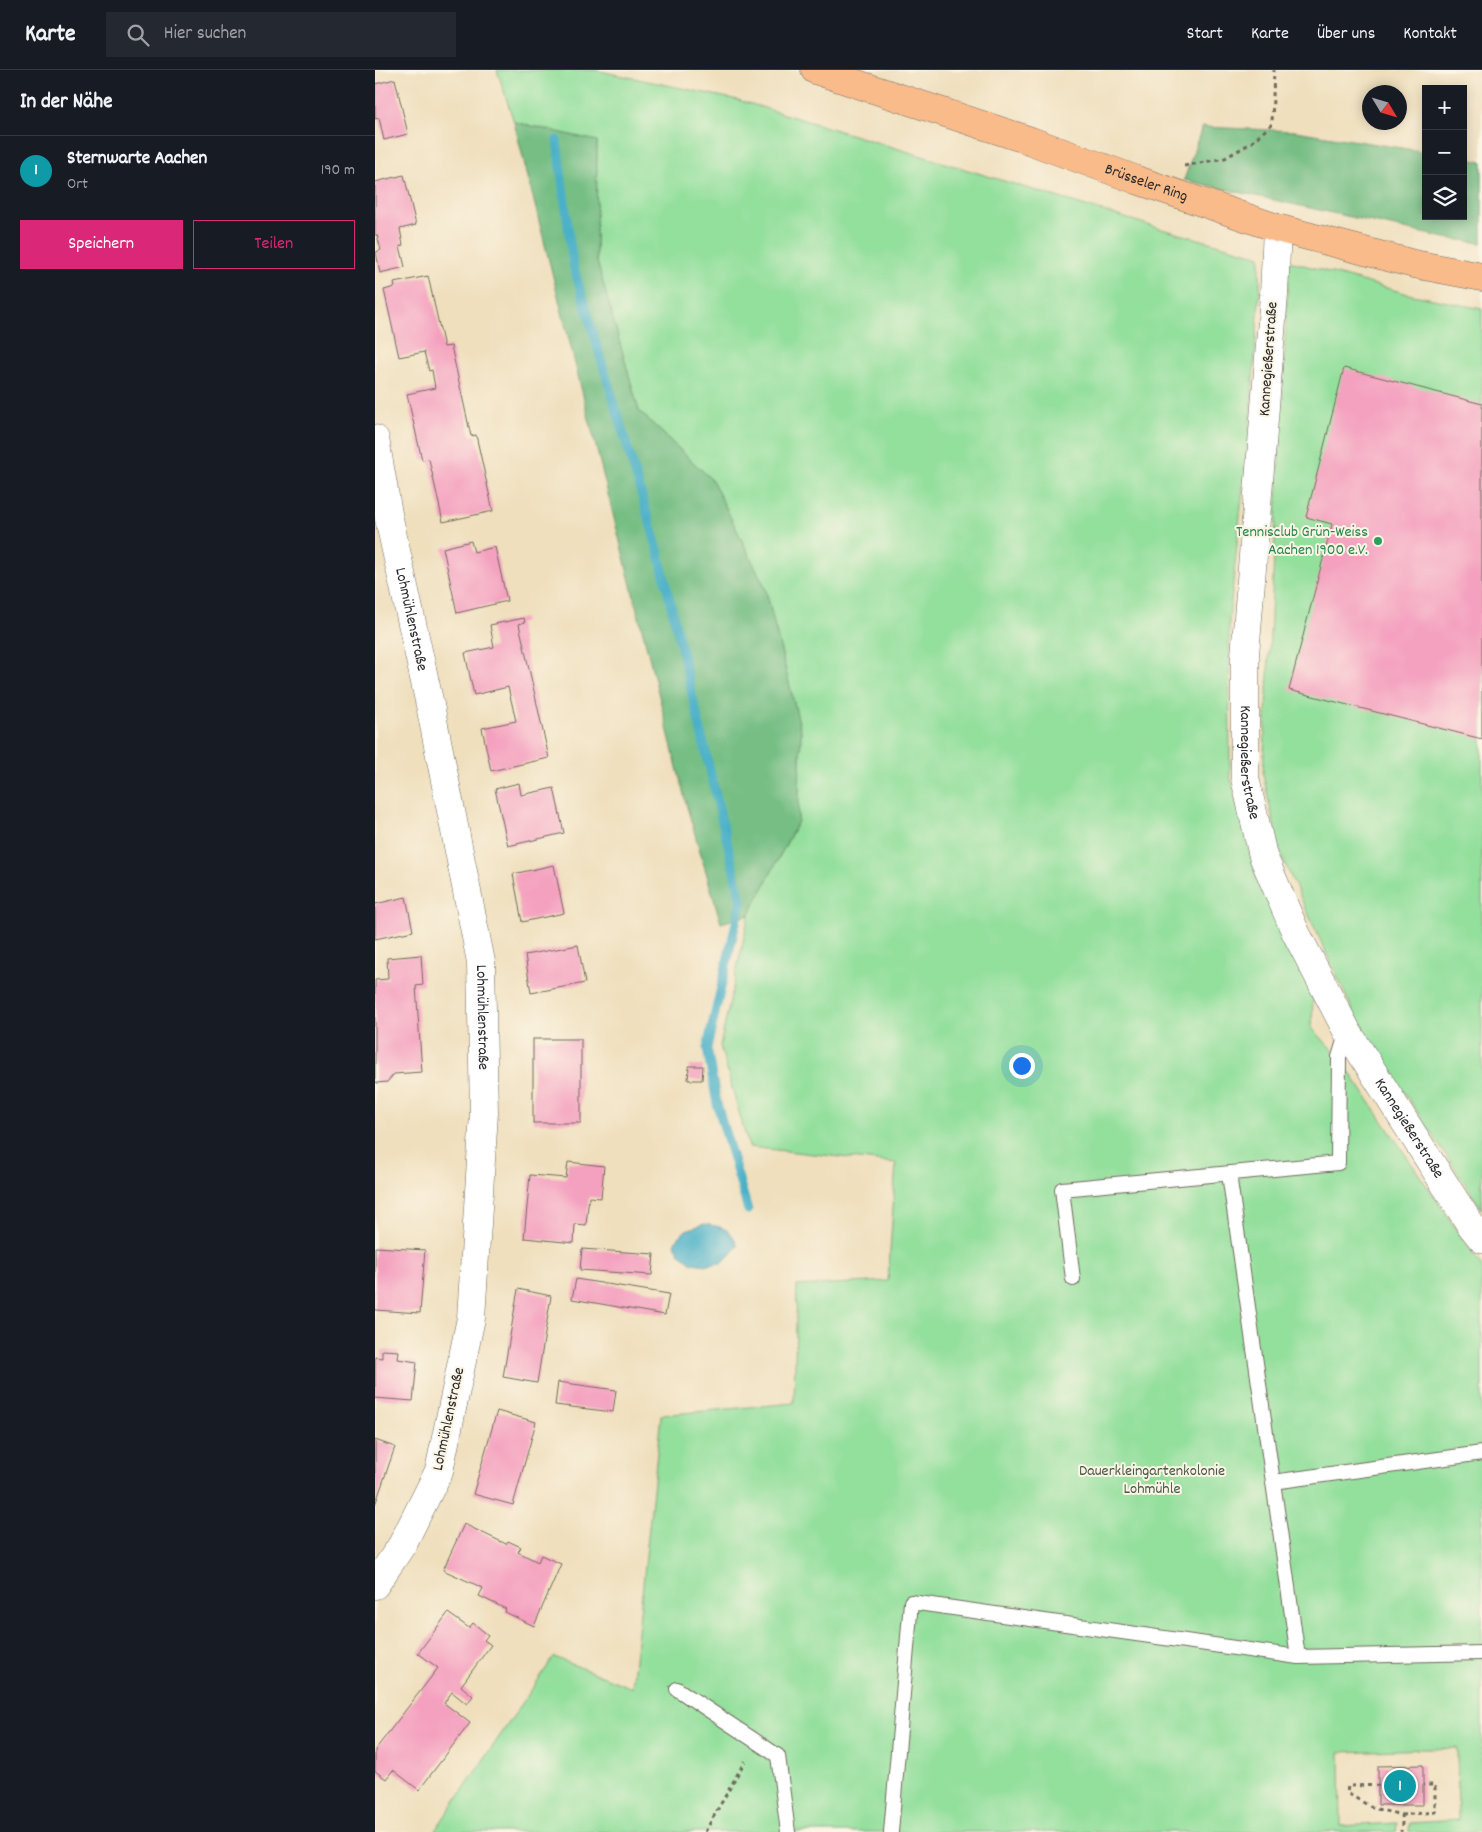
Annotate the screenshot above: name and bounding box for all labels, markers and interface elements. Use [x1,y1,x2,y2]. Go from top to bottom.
search box [106,12,456,57]
text: Karte [25,18,76,52]
icon: search [124,21,152,49]
text: Hier suchen [164,21,246,48]
text: Start [1187,22,1223,47]
text: Karte [1251,22,1289,47]
text: Über uns [1317,22,1375,47]
text: Kontakt [1403,22,1457,47]
north arrow [1362,85,1407,130]
map controls [1422,85,1467,220]
button: + [1422,85,1467,130]
text: In der Nähe [20,88,112,118]
button: − [1422,130,1467,175]
text: Sternwarte Aachen [67,146,207,173]
street label: Brüsseler Ring [1101,158,1191,208]
text: 1 [34,159,38,182]
text: 190 m [321,159,355,182]
text: Ort [67,173,88,196]
button: layers [1422,175,1467,220]
button: Speichern [20,220,183,269]
button: Teilen [193,220,355,269]
street label: Kannegießerstraße [1254,301,1284,417]
place label: Tennisclub Grün-Weiss Aachen 1900 e.V. [1236,521,1368,562]
marker: Tennisclub Grün-Weiss Aachen 1900 e.V. [1372,535,1384,547]
street label: Lohmühlenstraße [389,565,434,673]
street label: Kannegießerstraße [1234,705,1266,822]
street label: Lohmühlenstraße [470,964,495,1070]
your location [1009,1053,1035,1079]
street label: Kannegießerstraße [1368,1074,1450,1183]
street label: Lohmühlenstraße [427,1365,471,1473]
park label: Dauerkleingartenkolonie Lohmühle [1079,1460,1225,1501]
pin: 1 [1384,1767,1416,1805]

